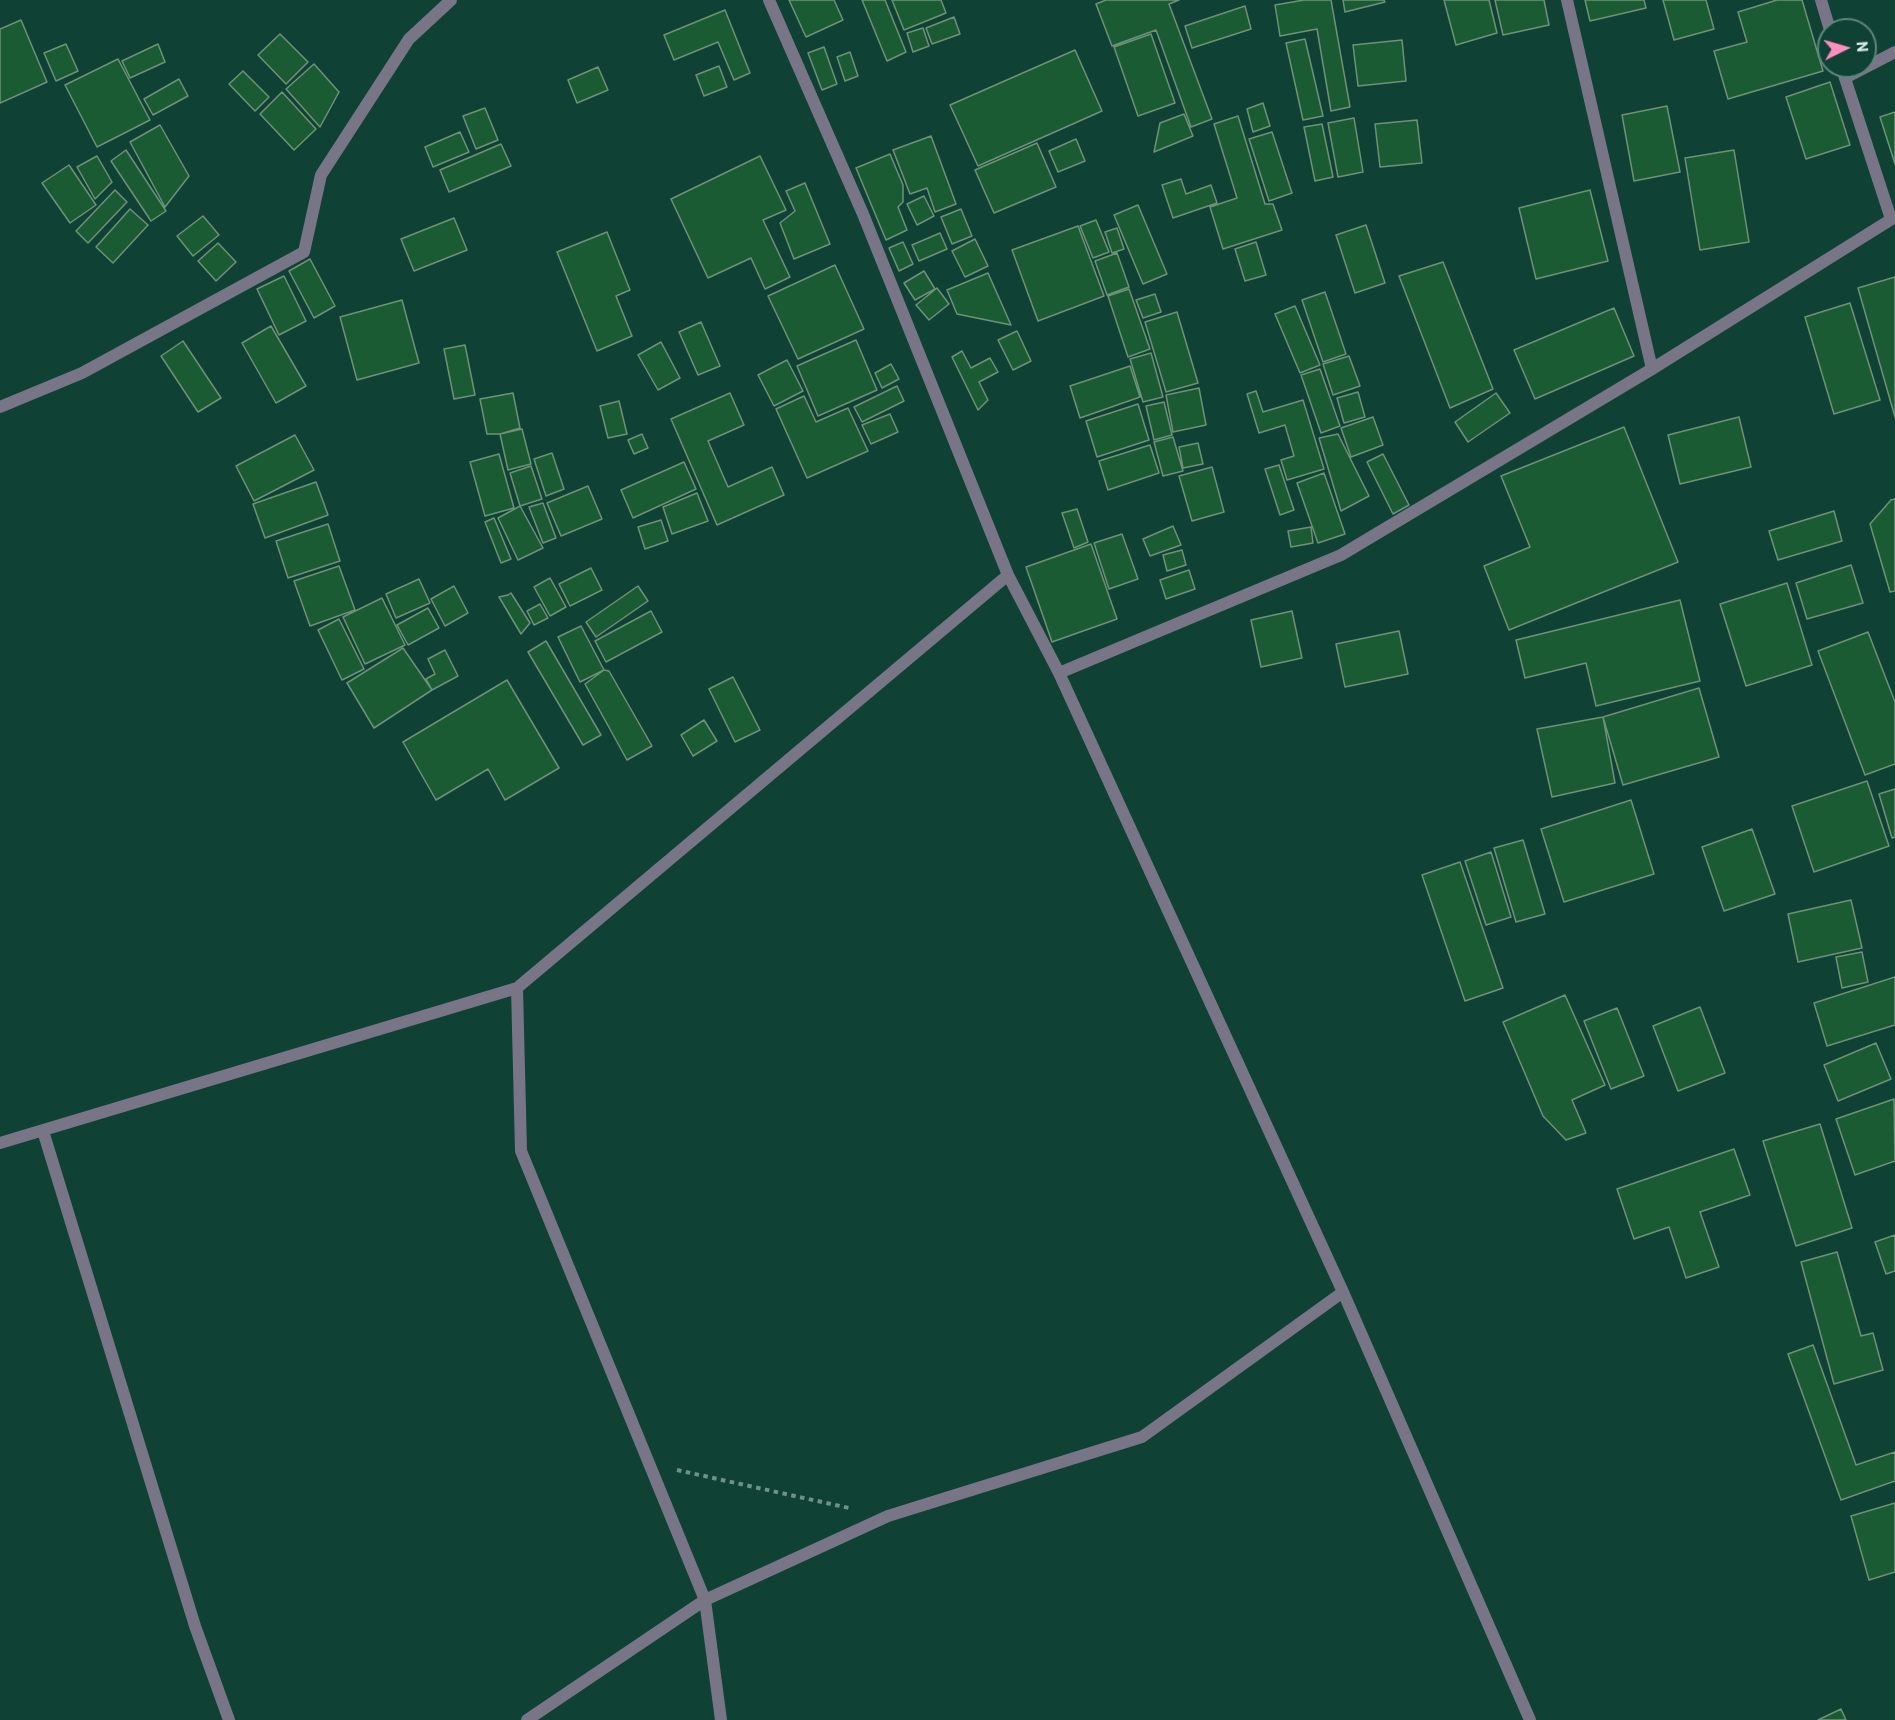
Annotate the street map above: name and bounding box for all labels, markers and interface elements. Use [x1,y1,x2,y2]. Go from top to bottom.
north arrow [1817,18,1877,78]
text: N [1854,40,1873,53]

